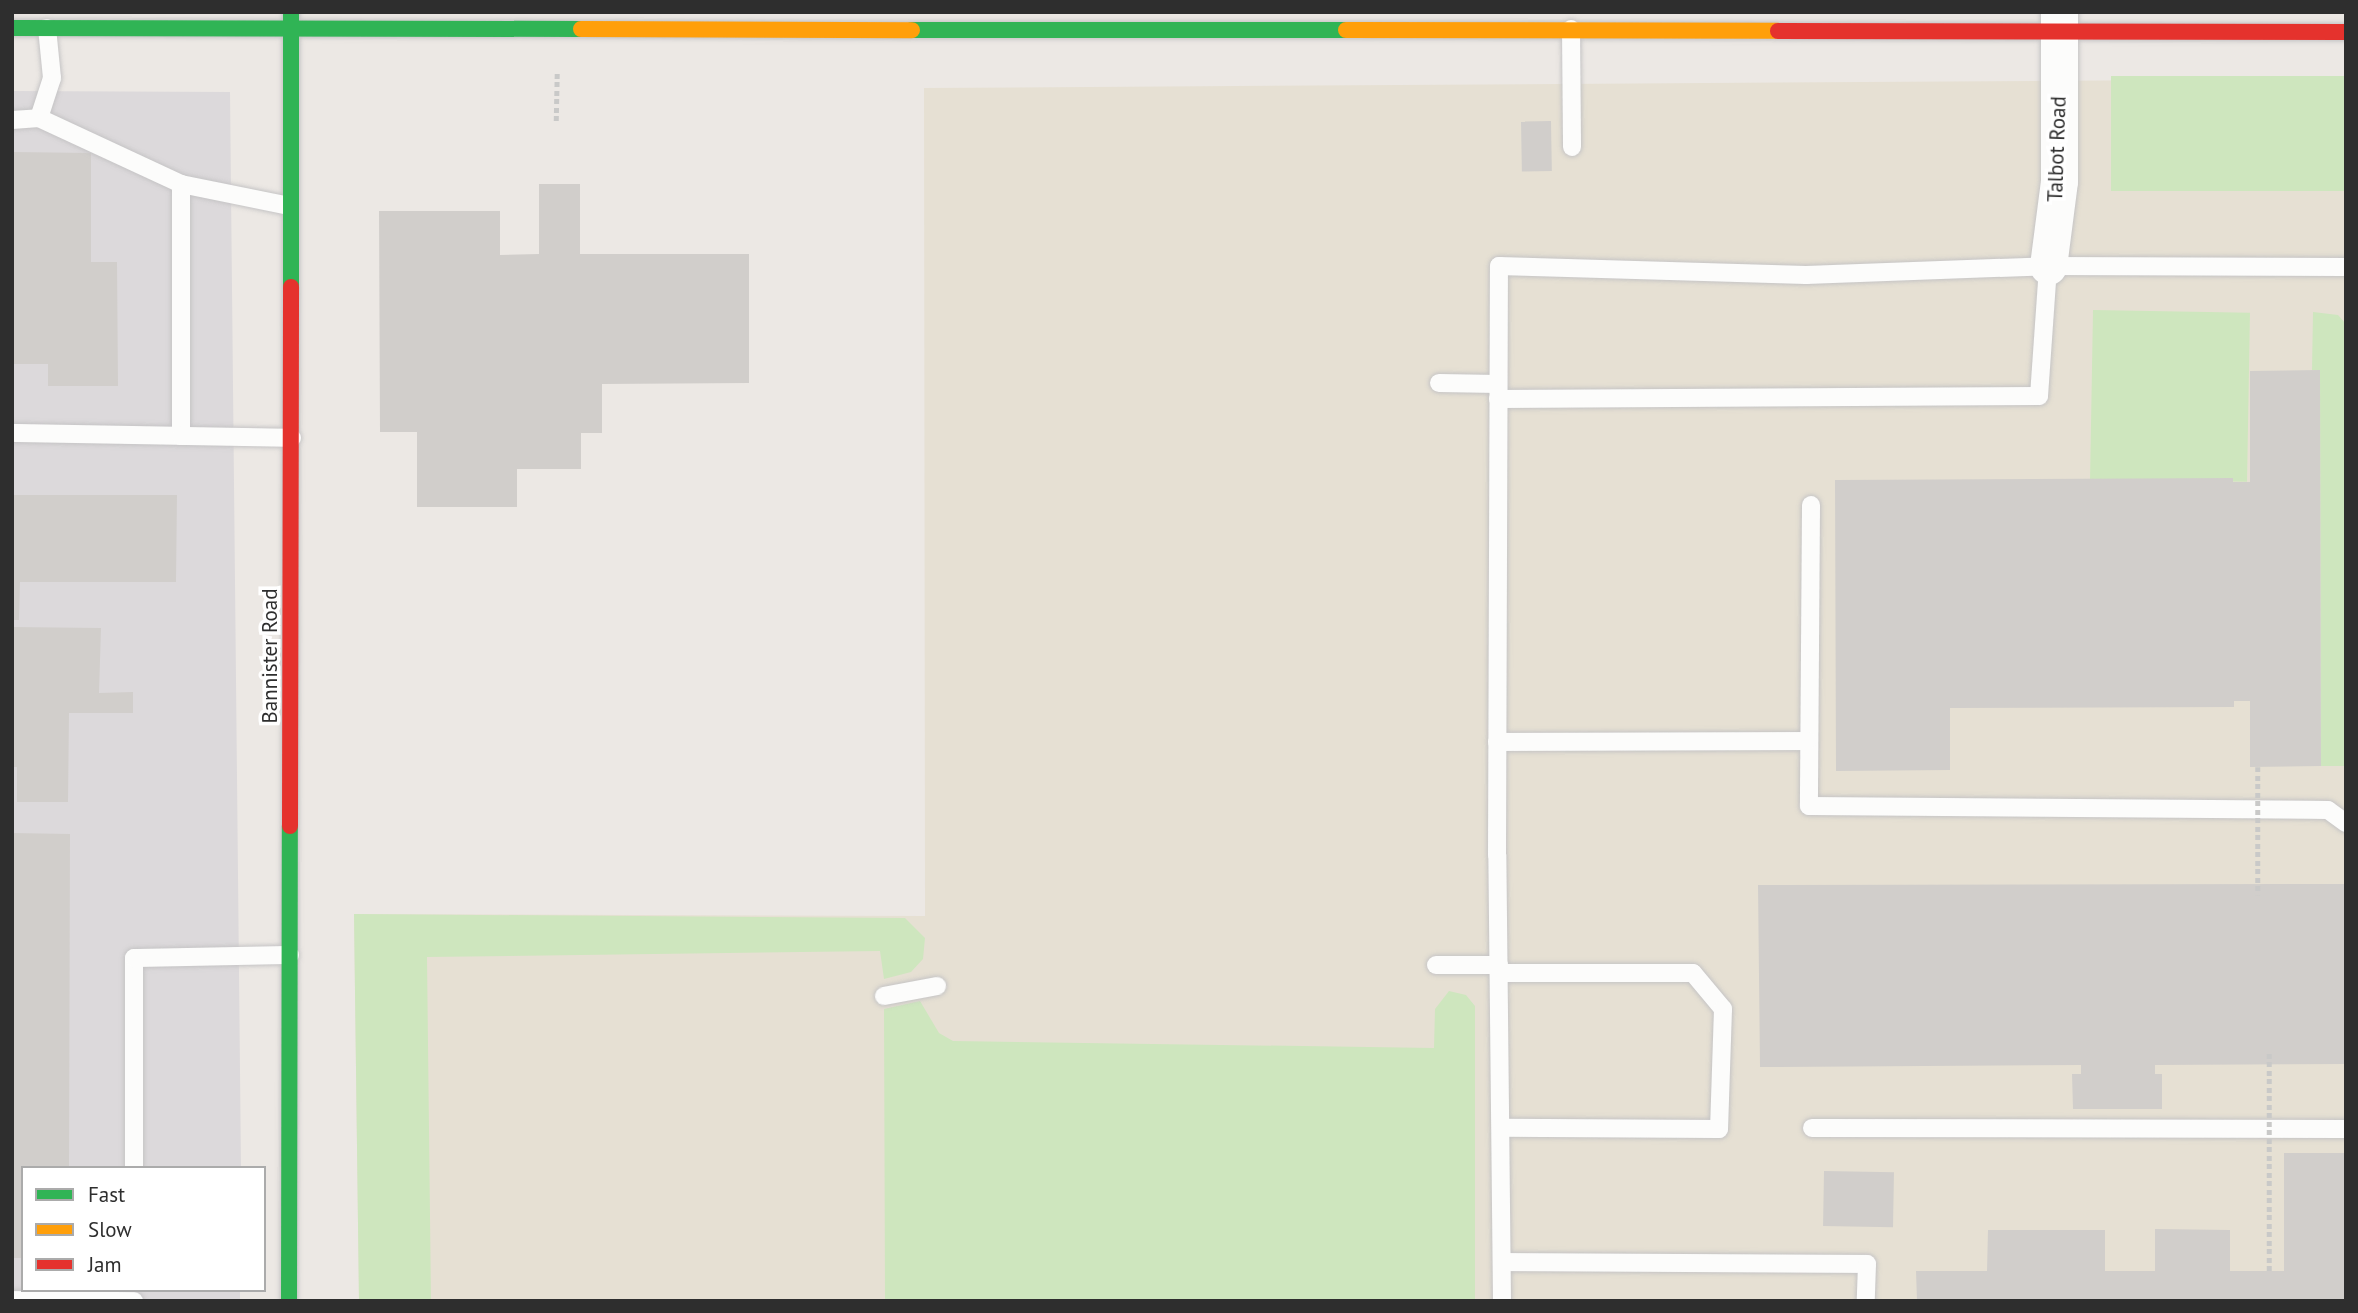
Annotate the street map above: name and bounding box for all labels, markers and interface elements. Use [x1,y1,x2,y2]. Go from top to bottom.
street label: Talbot Road [2043,96,2071,202]
street label: Bannister Road [257,589,283,723]
legend [21,1166,266,1292]
text: Fast [88,1181,125,1208]
text: Slow [88,1216,132,1243]
text: Jam [88,1251,122,1278]

